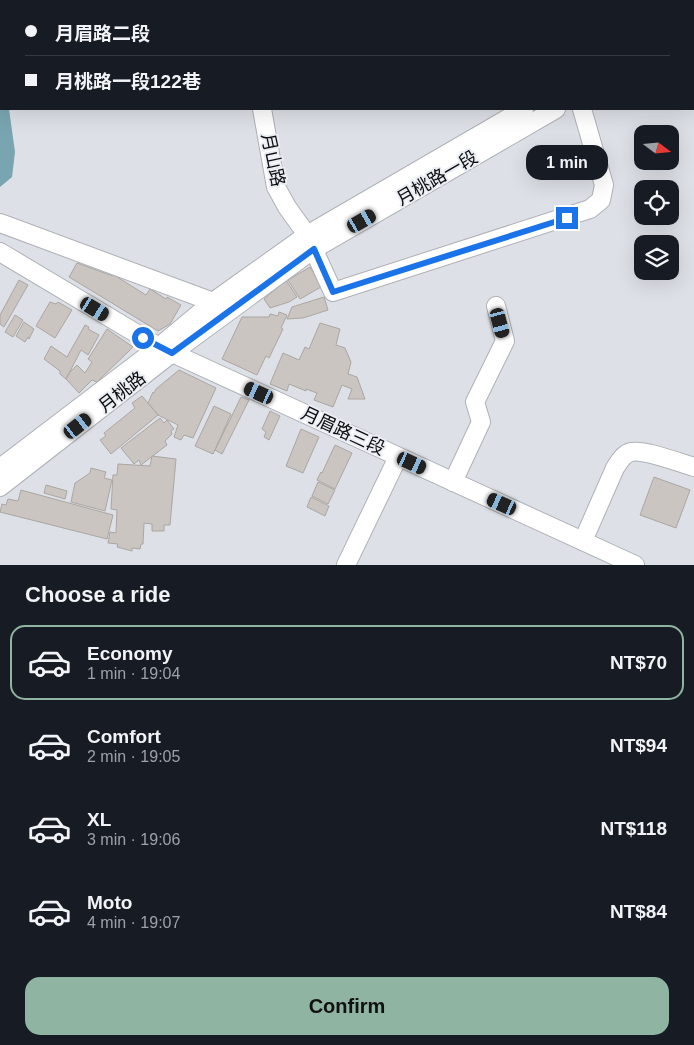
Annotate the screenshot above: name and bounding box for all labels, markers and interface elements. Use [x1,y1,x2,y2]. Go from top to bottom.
text: 月眉路二段 [55,23,150,44]
text: 月桃路一段122巷 [55,71,201,92]
north arrow [634,125,679,170]
map controls [634,125,679,280]
street label: 月山路 [258,132,288,188]
callout: 1 min [526,146,608,180]
street label: 月桃路一段 [393,147,481,209]
text: 1 min [546,154,588,171]
button: locate [634,180,679,225]
car [345,207,378,235]
route end [556,207,578,229]
button: layers [634,235,679,280]
car [78,295,111,323]
car [488,307,511,339]
route start [132,327,154,349]
street label: 月桃路 [95,367,149,417]
car [242,380,275,406]
street label: 月眉路三段 [298,403,388,459]
car [61,411,94,441]
car [395,450,428,476]
car [485,491,518,517]
text: Choose a ride [25,582,170,607]
icon: car [27,640,72,685]
text: Economy [87,643,173,664]
text: NT$70 [610,652,667,673]
text: 1 min · 19:04 [87,665,180,682]
icon: car [27,723,72,768]
text: Comfort [87,726,161,747]
text: NT$94 [610,735,667,756]
text: 2 min · 19:05 [87,748,180,765]
icon: car [27,806,72,851]
text: XL [87,809,111,830]
text: NT$118 [600,818,667,839]
text: 3 min · 19:06 [87,831,180,848]
icon: car [27,889,72,934]
text: Moto [87,892,132,913]
text: NT$84 [610,901,667,922]
text: 4 min · 19:07 [87,914,180,931]
button: Confirm [25,977,669,1035]

